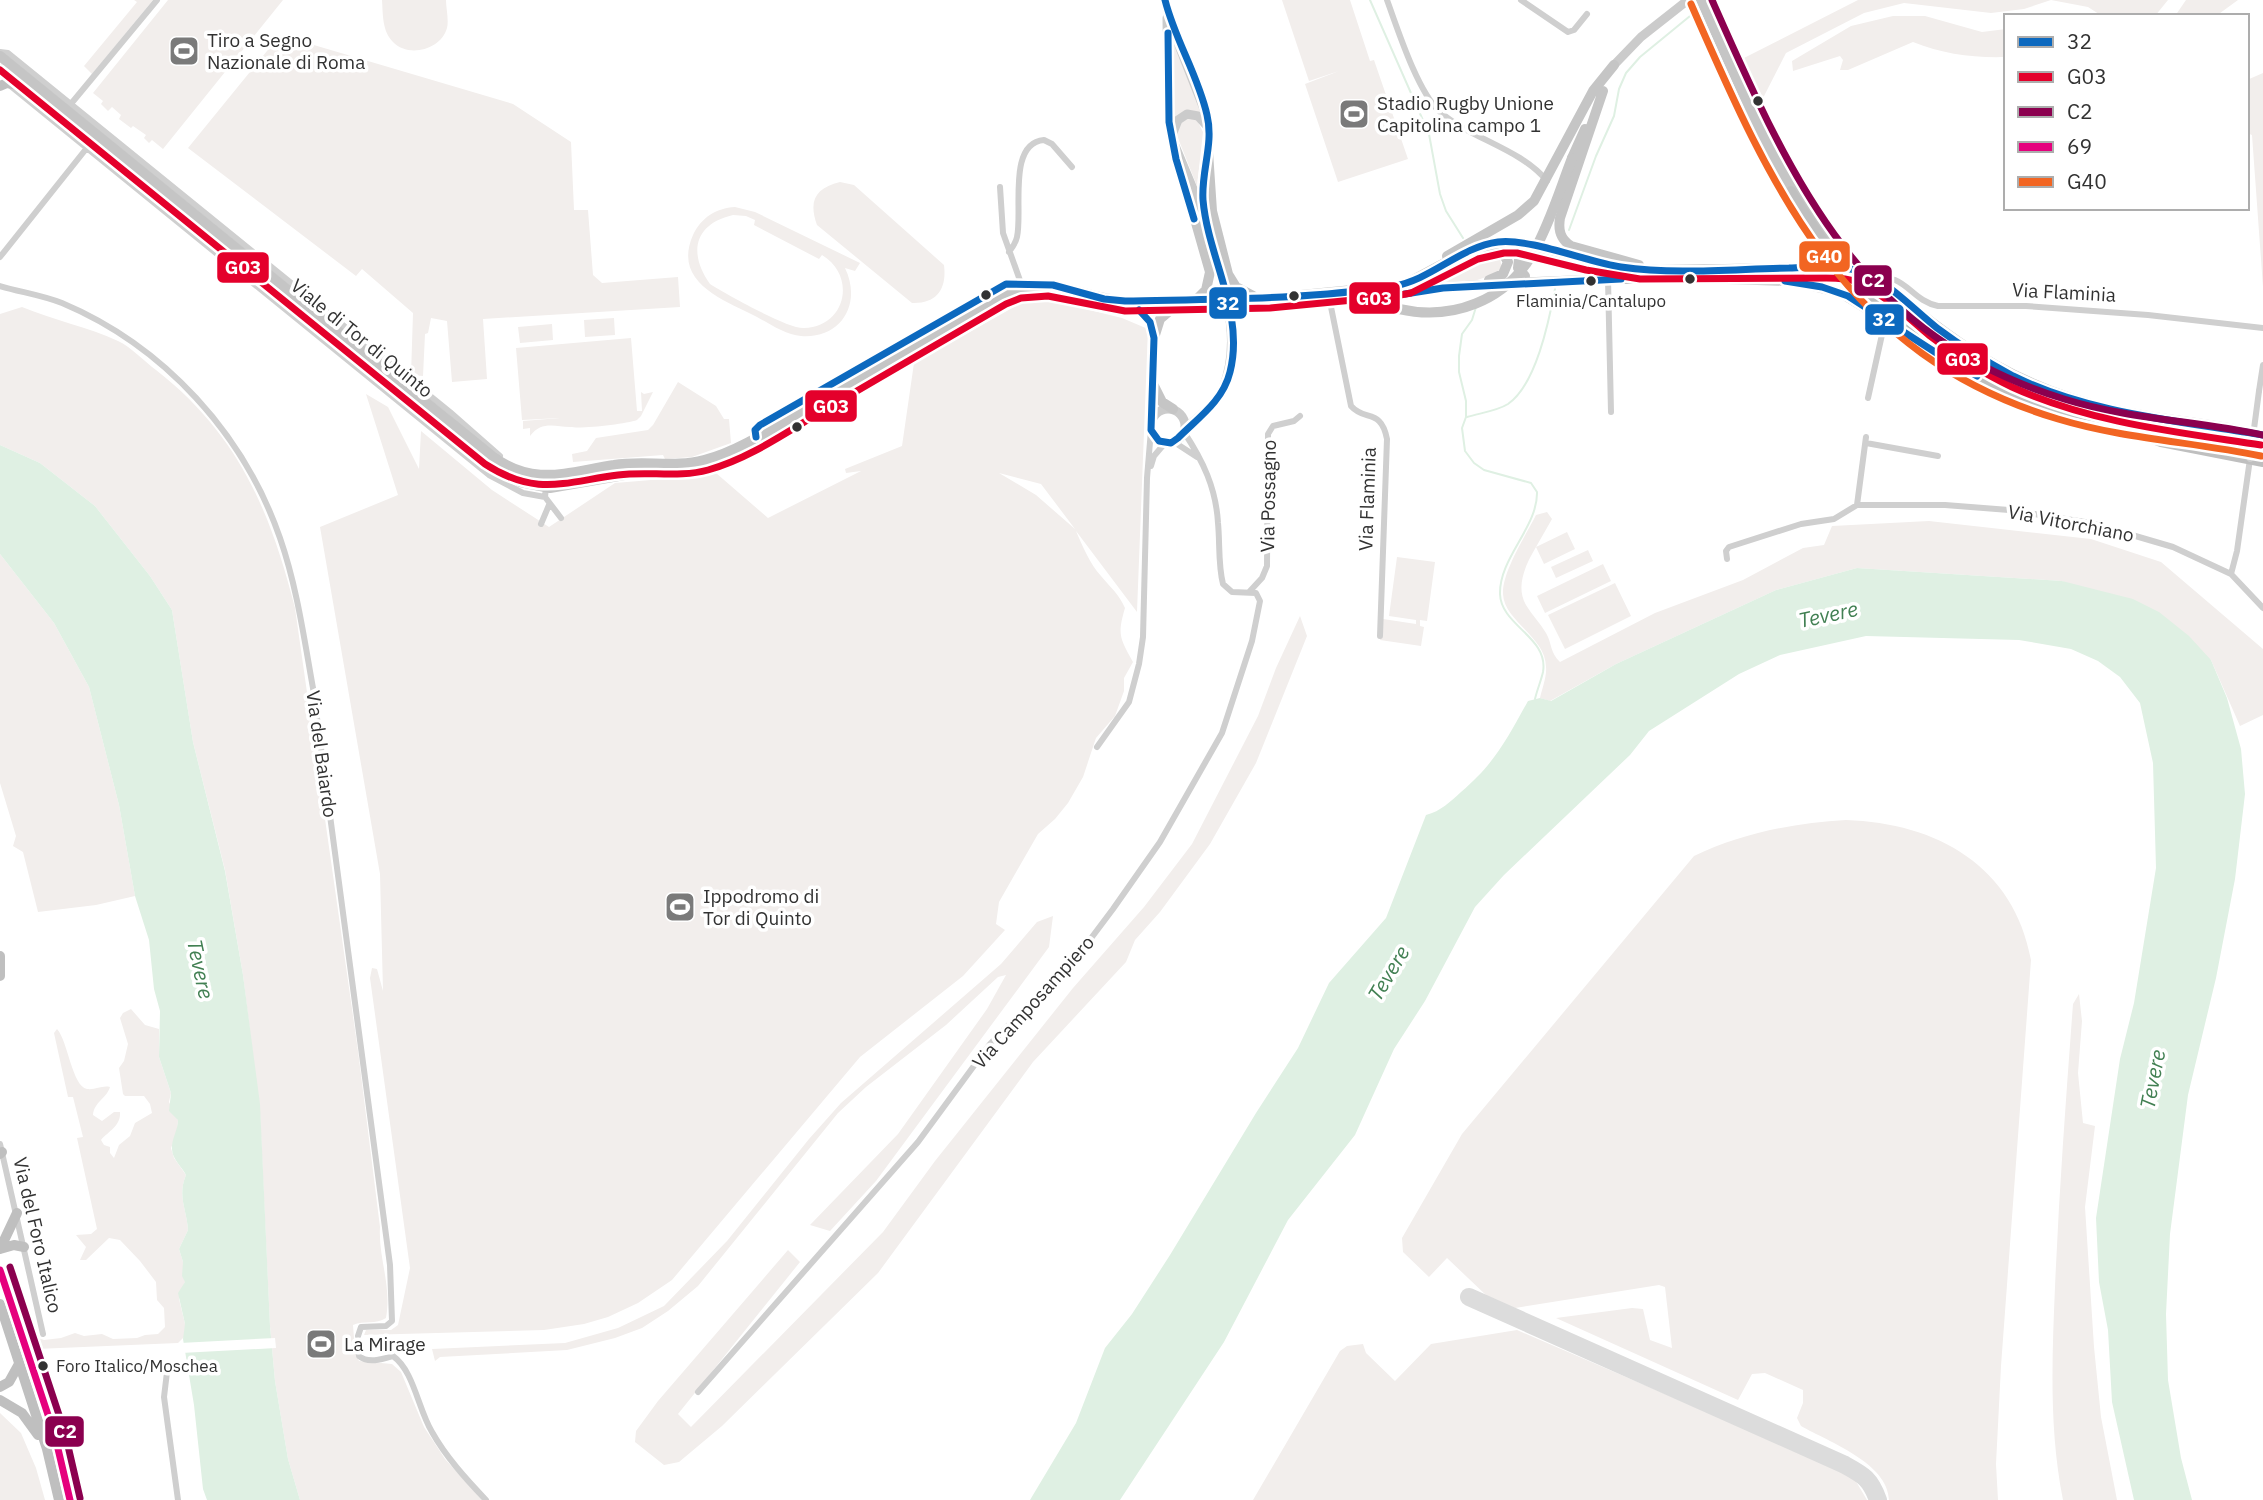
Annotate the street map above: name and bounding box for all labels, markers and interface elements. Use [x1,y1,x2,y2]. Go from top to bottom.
legend [2004,14,2249,210]
text: 32 [2067,27,2092,55]
place label: Tiro a Segno Nazionale di Roma [207,28,365,74]
sports icon: Tiro a Segno Nazionale di Roma [167,34,201,68]
text: G03 [2067,62,2107,90]
place label: Stadio Rugby Unione Capitolina campo 1 [1377,91,1554,137]
unlabelled marker [1751,94,1765,108]
sports icon: Stadio Rugby Unione Capitolina campo 1 [1337,97,1371,131]
text: C2 [2067,97,2093,125]
text: 69 [2067,132,2092,160]
text: G40 [2067,167,2107,195]
line badge: G40 [1798,240,1851,273]
text: G40 [1806,244,1842,268]
line badge: G03 [216,251,270,284]
text: G03 [225,255,261,279]
line badge: C2 [1853,264,1893,297]
text: C2 [1861,268,1885,292]
unlabelled marker [1683,272,1697,286]
street label: Viale di Tor di Quinto [286,273,438,403]
marker: Flaminia/Cantalupo [1584,274,1598,288]
street label: Via Flaminia [2011,277,2117,307]
line badge: G03 [1348,281,1401,315]
line badge: 32 [1208,286,1248,320]
text: G03 [1356,286,1392,310]
unlabelled marker [979,288,993,302]
unlabelled marker [1287,289,1301,303]
place label: Flaminia/Cantalupo [1516,290,1666,312]
text: 32 [1217,291,1239,315]
line badge: 32 [1864,303,1905,336]
text: 32 [1873,307,1895,331]
line badge: G03 [1936,342,1989,376]
text: G03 [1945,347,1981,371]
line badge: G03 [804,389,858,423]
text: G03 [813,394,849,418]
unlabelled marker [790,420,804,434]
street label: Via Possagno [1255,439,1281,553]
street label: Via Flaminia [1353,447,1381,551]
street label: Via Vitorchiano [2006,499,2136,547]
water label: Tevere [1796,594,1860,634]
street label: Via del Baiardo [301,689,343,819]
place label: Ippodromo di Tor di Quinto [703,884,819,930]
sports icon: Ippodromo di Tor di Quinto [663,890,697,924]
street label: Via Camposampiero [967,930,1099,1074]
water label: Tevere [181,937,221,1001]
water label: Tevere [1361,940,1416,1006]
water label: Tevere [2133,1047,2172,1111]
street label: Via del Foro Italico [8,1155,68,1315]
sports icon: La Mirage [304,1327,338,1361]
place label: La Mirage [344,1332,426,1356]
place label: Foro Italico/Moschea [56,1355,218,1377]
marker: Foro Italico/Moschea [36,1359,50,1373]
line badge: C2 [44,1415,85,1448]
text: C2 [53,1419,77,1443]

